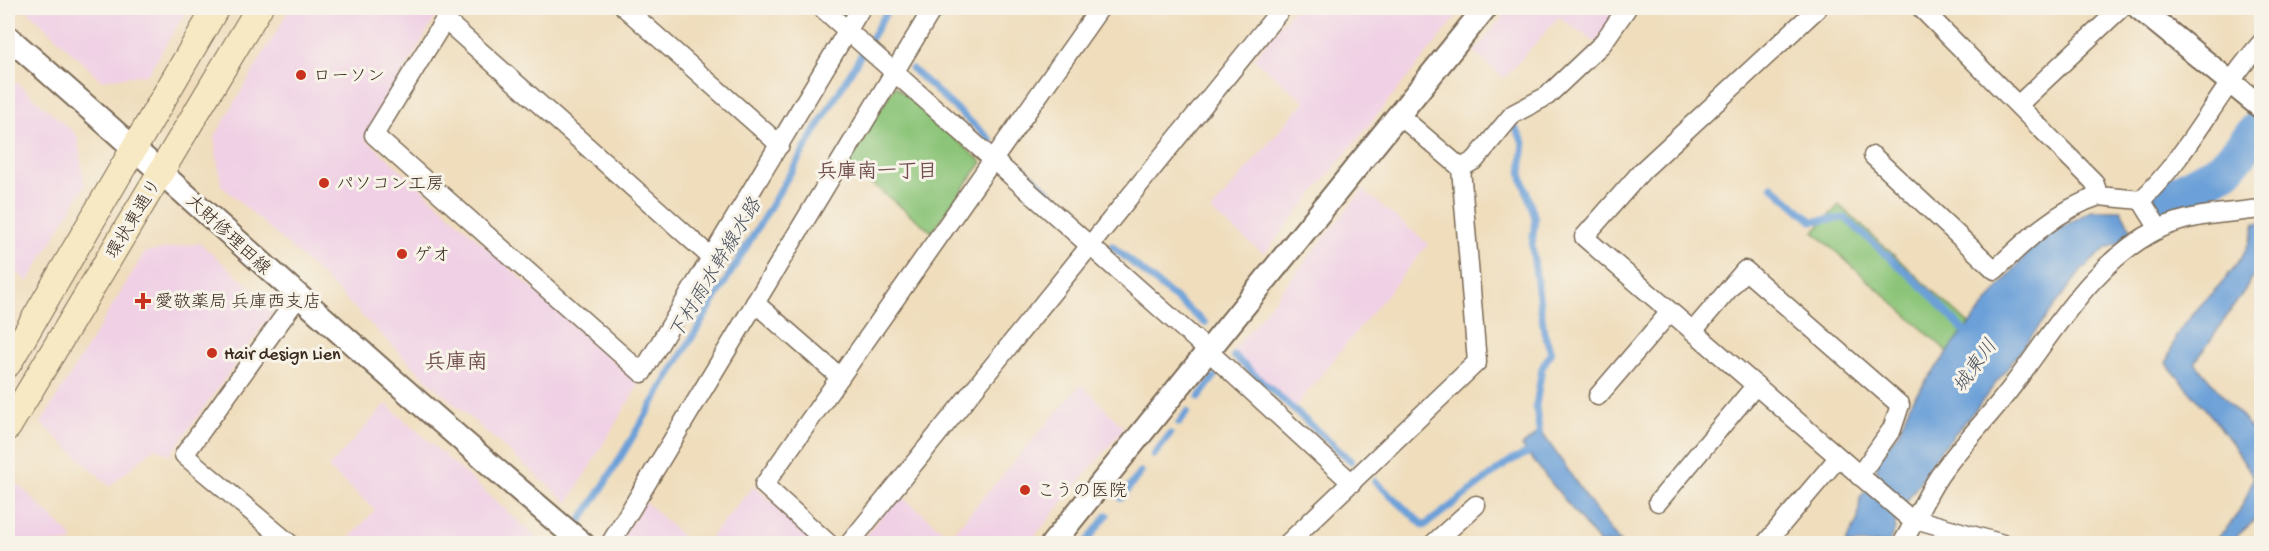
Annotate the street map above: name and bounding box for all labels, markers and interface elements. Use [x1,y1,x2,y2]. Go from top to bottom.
place label: ローソン [313,67,385,88]
marker: ローソン [294,68,308,82]
district label: 兵庫南一丁目 [817,160,937,185]
street label: 環状東通り [102,175,167,263]
place label: パソコン工房 [336,175,444,196]
marker: パソコン工房 [317,176,331,190]
street label: 大財修理田線 [181,191,275,280]
water label: 下村雨水幹線水路 [664,193,769,344]
place label: ゲオ [414,245,450,267]
marker: ゲオ [395,247,409,261]
place label: 愛敬薬局 兵庫西支店 [155,292,321,314]
marker: 愛敬薬局 兵庫西支店 [136,294,150,308]
water label: 城東川 [1948,335,2004,398]
place label: Hair design Lien [224,345,341,366]
marker: Hair design Lien [205,346,219,360]
district label: 兵庫南 [425,350,488,377]
place label: こうの医院 [1037,481,1127,503]
marker: こうの医院 [1018,483,1032,497]

